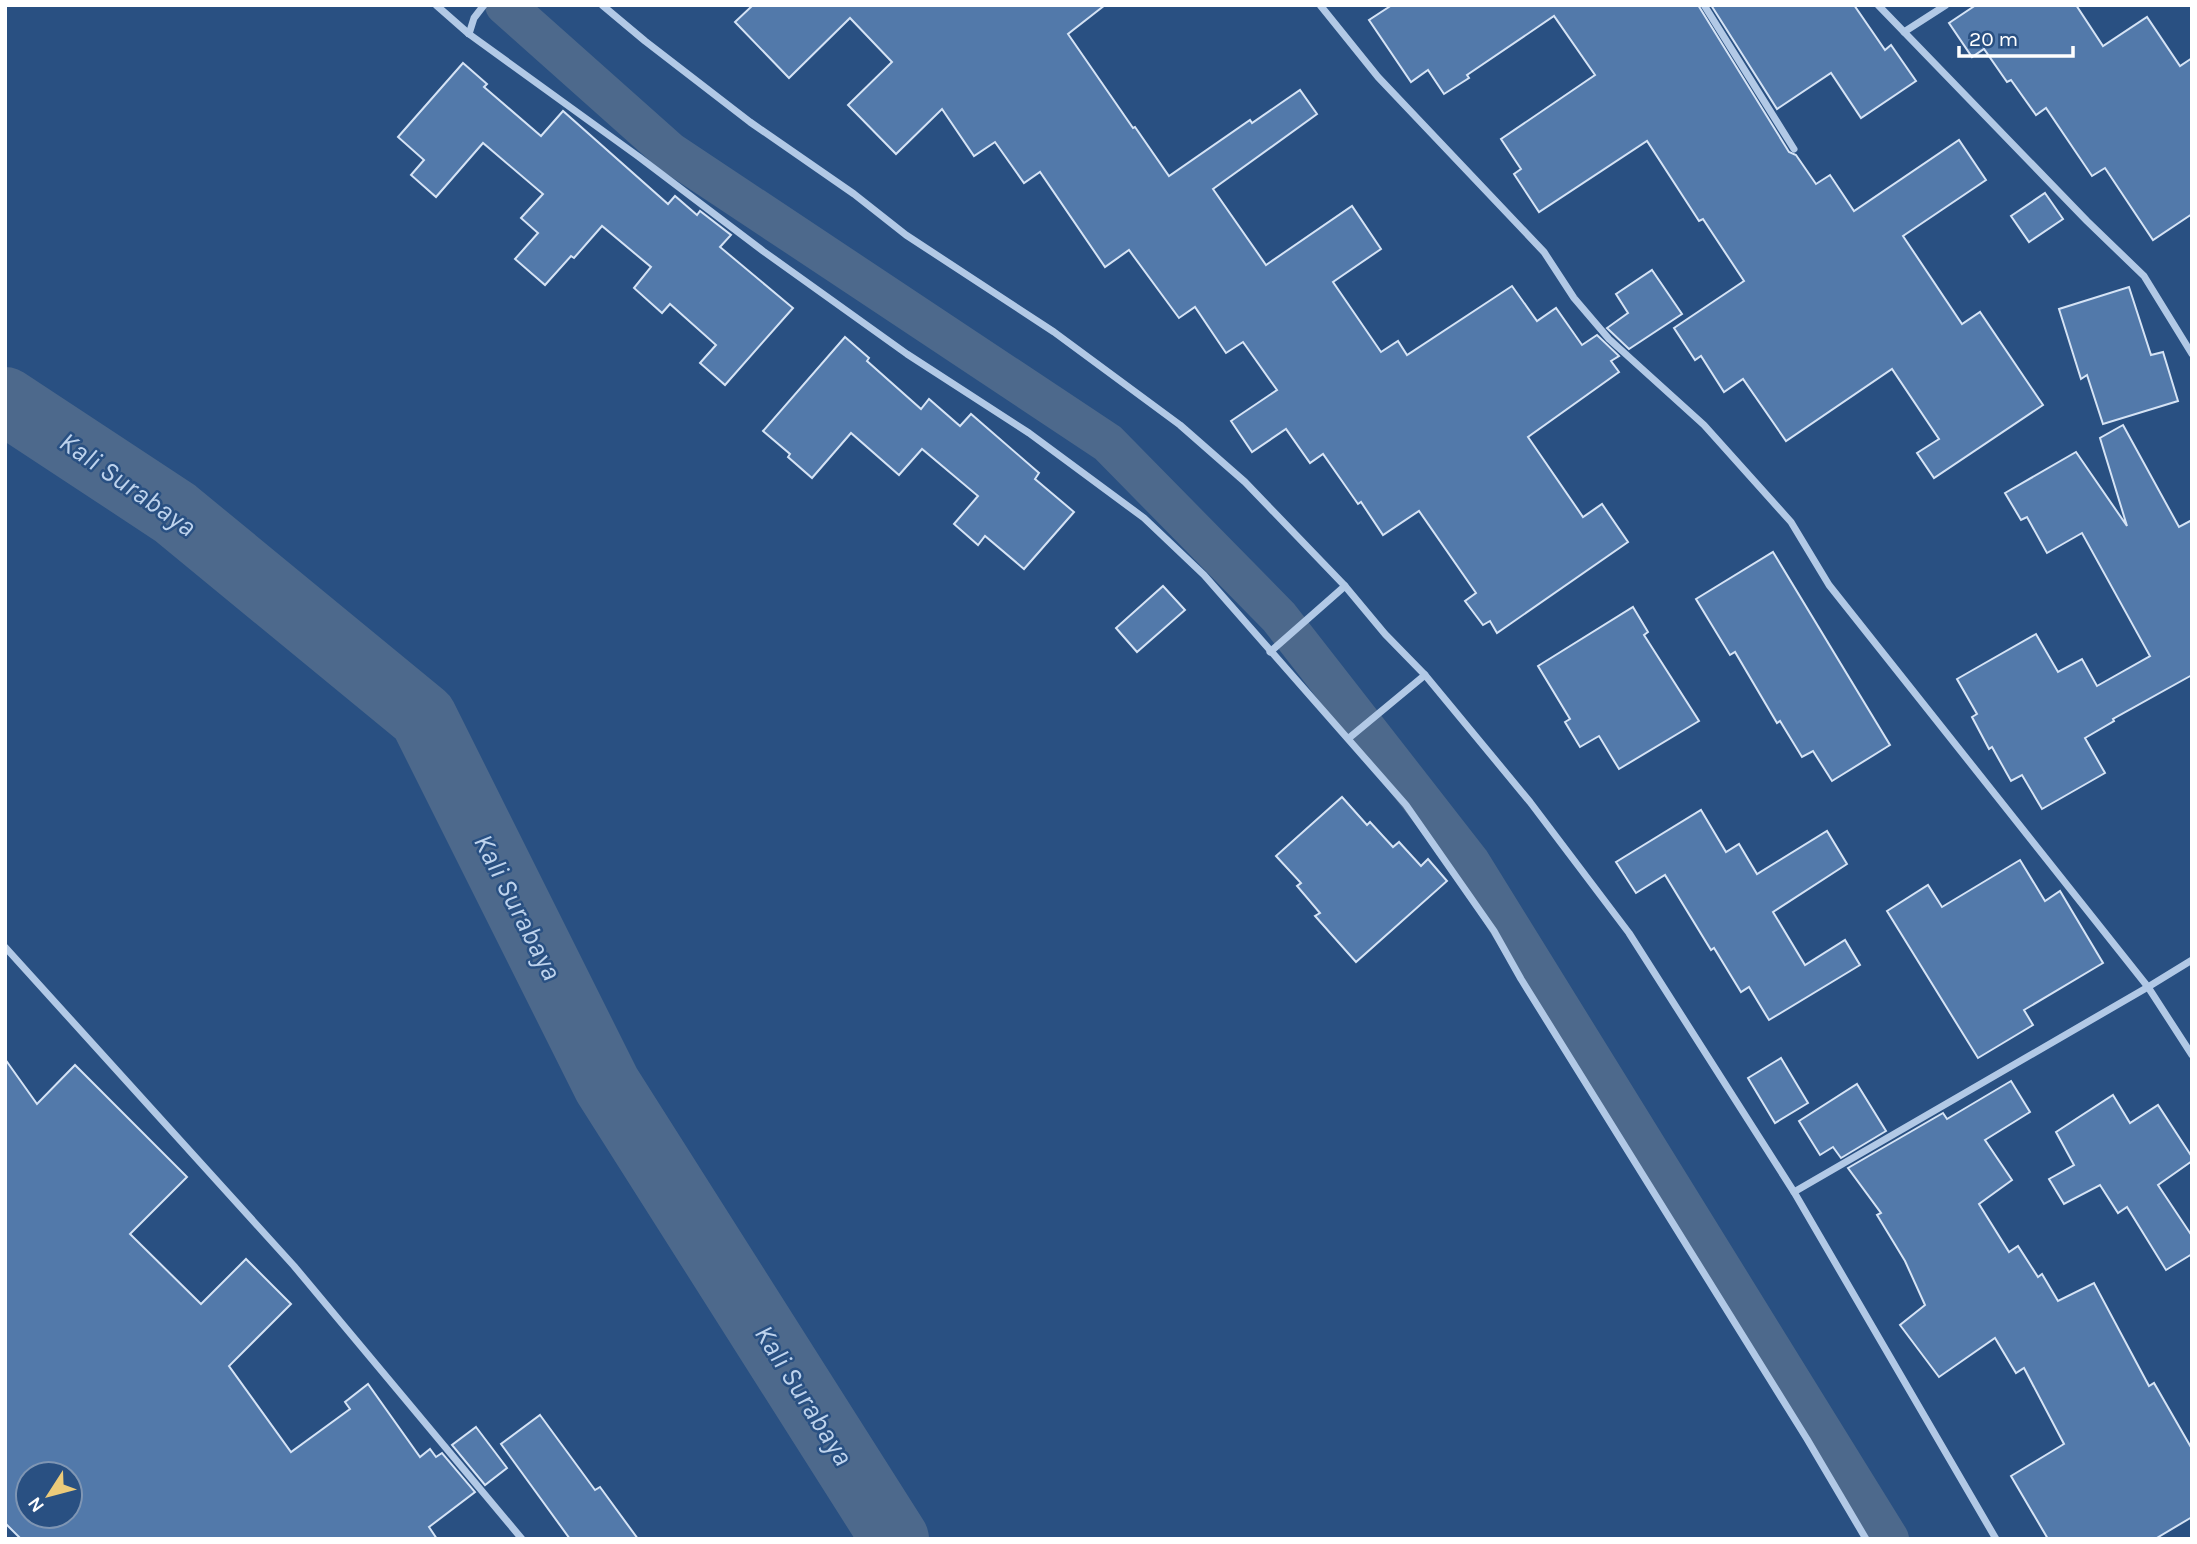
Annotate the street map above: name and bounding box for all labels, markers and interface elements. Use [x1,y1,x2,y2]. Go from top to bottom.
scale bar [1959,14,2073,58]
text: 20 m [1969,27,2018,51]
water label: Kali Surabaya [53,425,203,543]
water label: Kali Surabaya [467,828,569,986]
water label: Kali Surabaya [748,1319,860,1471]
north arrow [14,1460,84,1530]
text: N [23,1492,49,1516]

